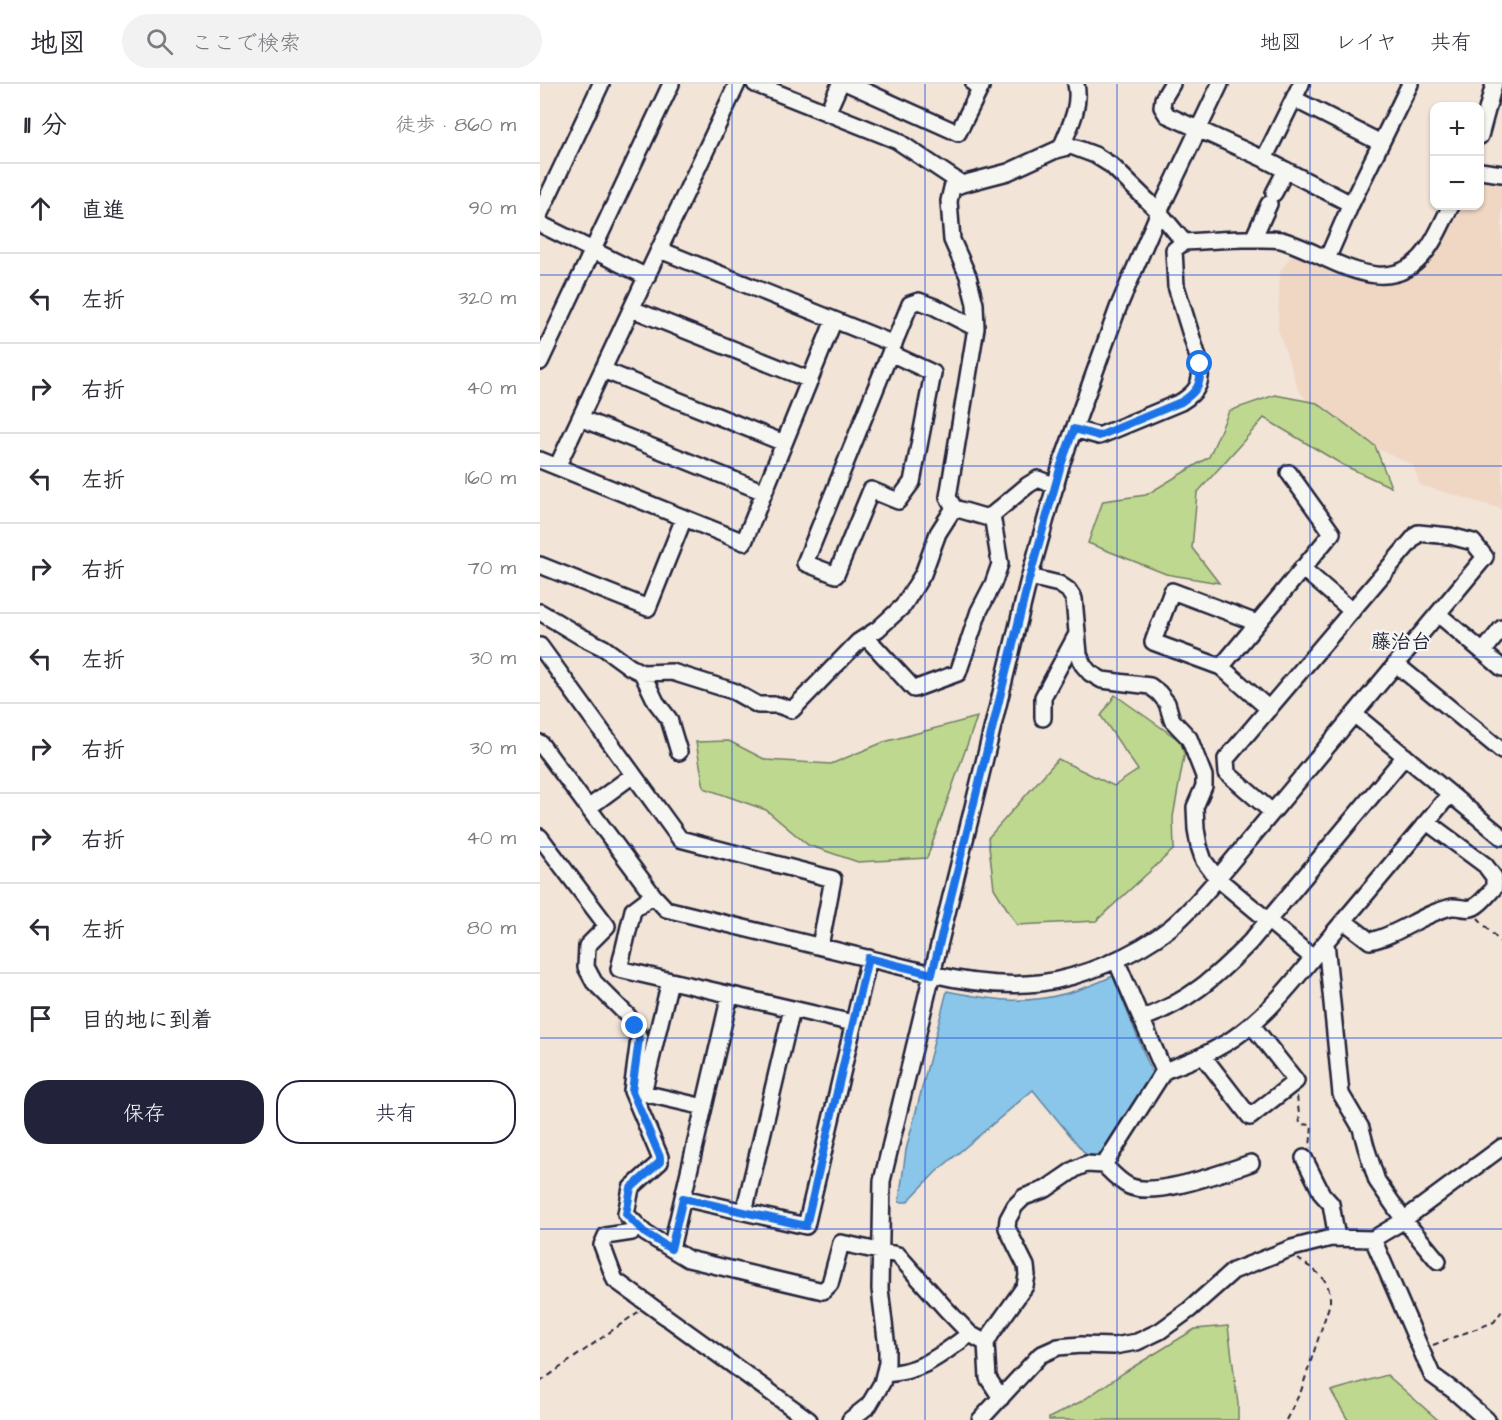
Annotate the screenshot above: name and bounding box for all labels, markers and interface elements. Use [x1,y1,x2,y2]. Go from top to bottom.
search box [122,14,542,68]
text: 地図 [30,24,86,63]
icon: search [143,25,176,58]
text: ここで検索 [191,28,301,59]
text: 地図 [1260,28,1302,57]
text: レイヤ [1335,28,1397,57]
text: 共有 [1430,28,1472,57]
map controls [1430,102,1484,210]
button: + [1430,102,1484,156]
text: 11 分 [24,107,67,143]
text: 徒歩 · 860 m [395,111,516,139]
button: − [1430,156,1484,210]
icon: ahead [24,192,57,225]
text: 90 m [468,194,516,222]
text: 直進 [81,195,125,226]
icon: left [24,282,57,315]
text: 320 m [458,284,516,312]
text: 左折 [81,285,125,316]
route start [1186,350,1212,376]
icon: right [24,372,57,405]
text: 40 m [466,374,516,402]
text: 右折 [81,375,125,406]
icon: left [24,462,57,495]
text: 160 m [465,464,516,492]
text: 左折 [81,465,125,496]
icon: right [24,552,57,585]
text: 70 m [468,554,516,582]
text: 右折 [81,555,125,586]
district label: 藤治台 [1371,628,1431,656]
icon: left [24,642,57,675]
text: 30 m [470,644,516,672]
text: 左折 [81,645,125,676]
icon: right [24,732,57,765]
text: 30 m [470,734,516,762]
text: 右折 [81,735,125,766]
icon: right [24,822,57,855]
text: 40 m [466,824,516,852]
text: 右折 [81,825,125,856]
icon: left [24,912,57,945]
text: 80 m [467,914,516,942]
text: 左折 [81,915,125,946]
icon: arrive [24,1002,57,1035]
text: 目的地に到着 [81,1005,213,1036]
route end [621,1012,647,1038]
button: 保存 [24,1080,264,1144]
button: 共有 [276,1080,516,1144]

